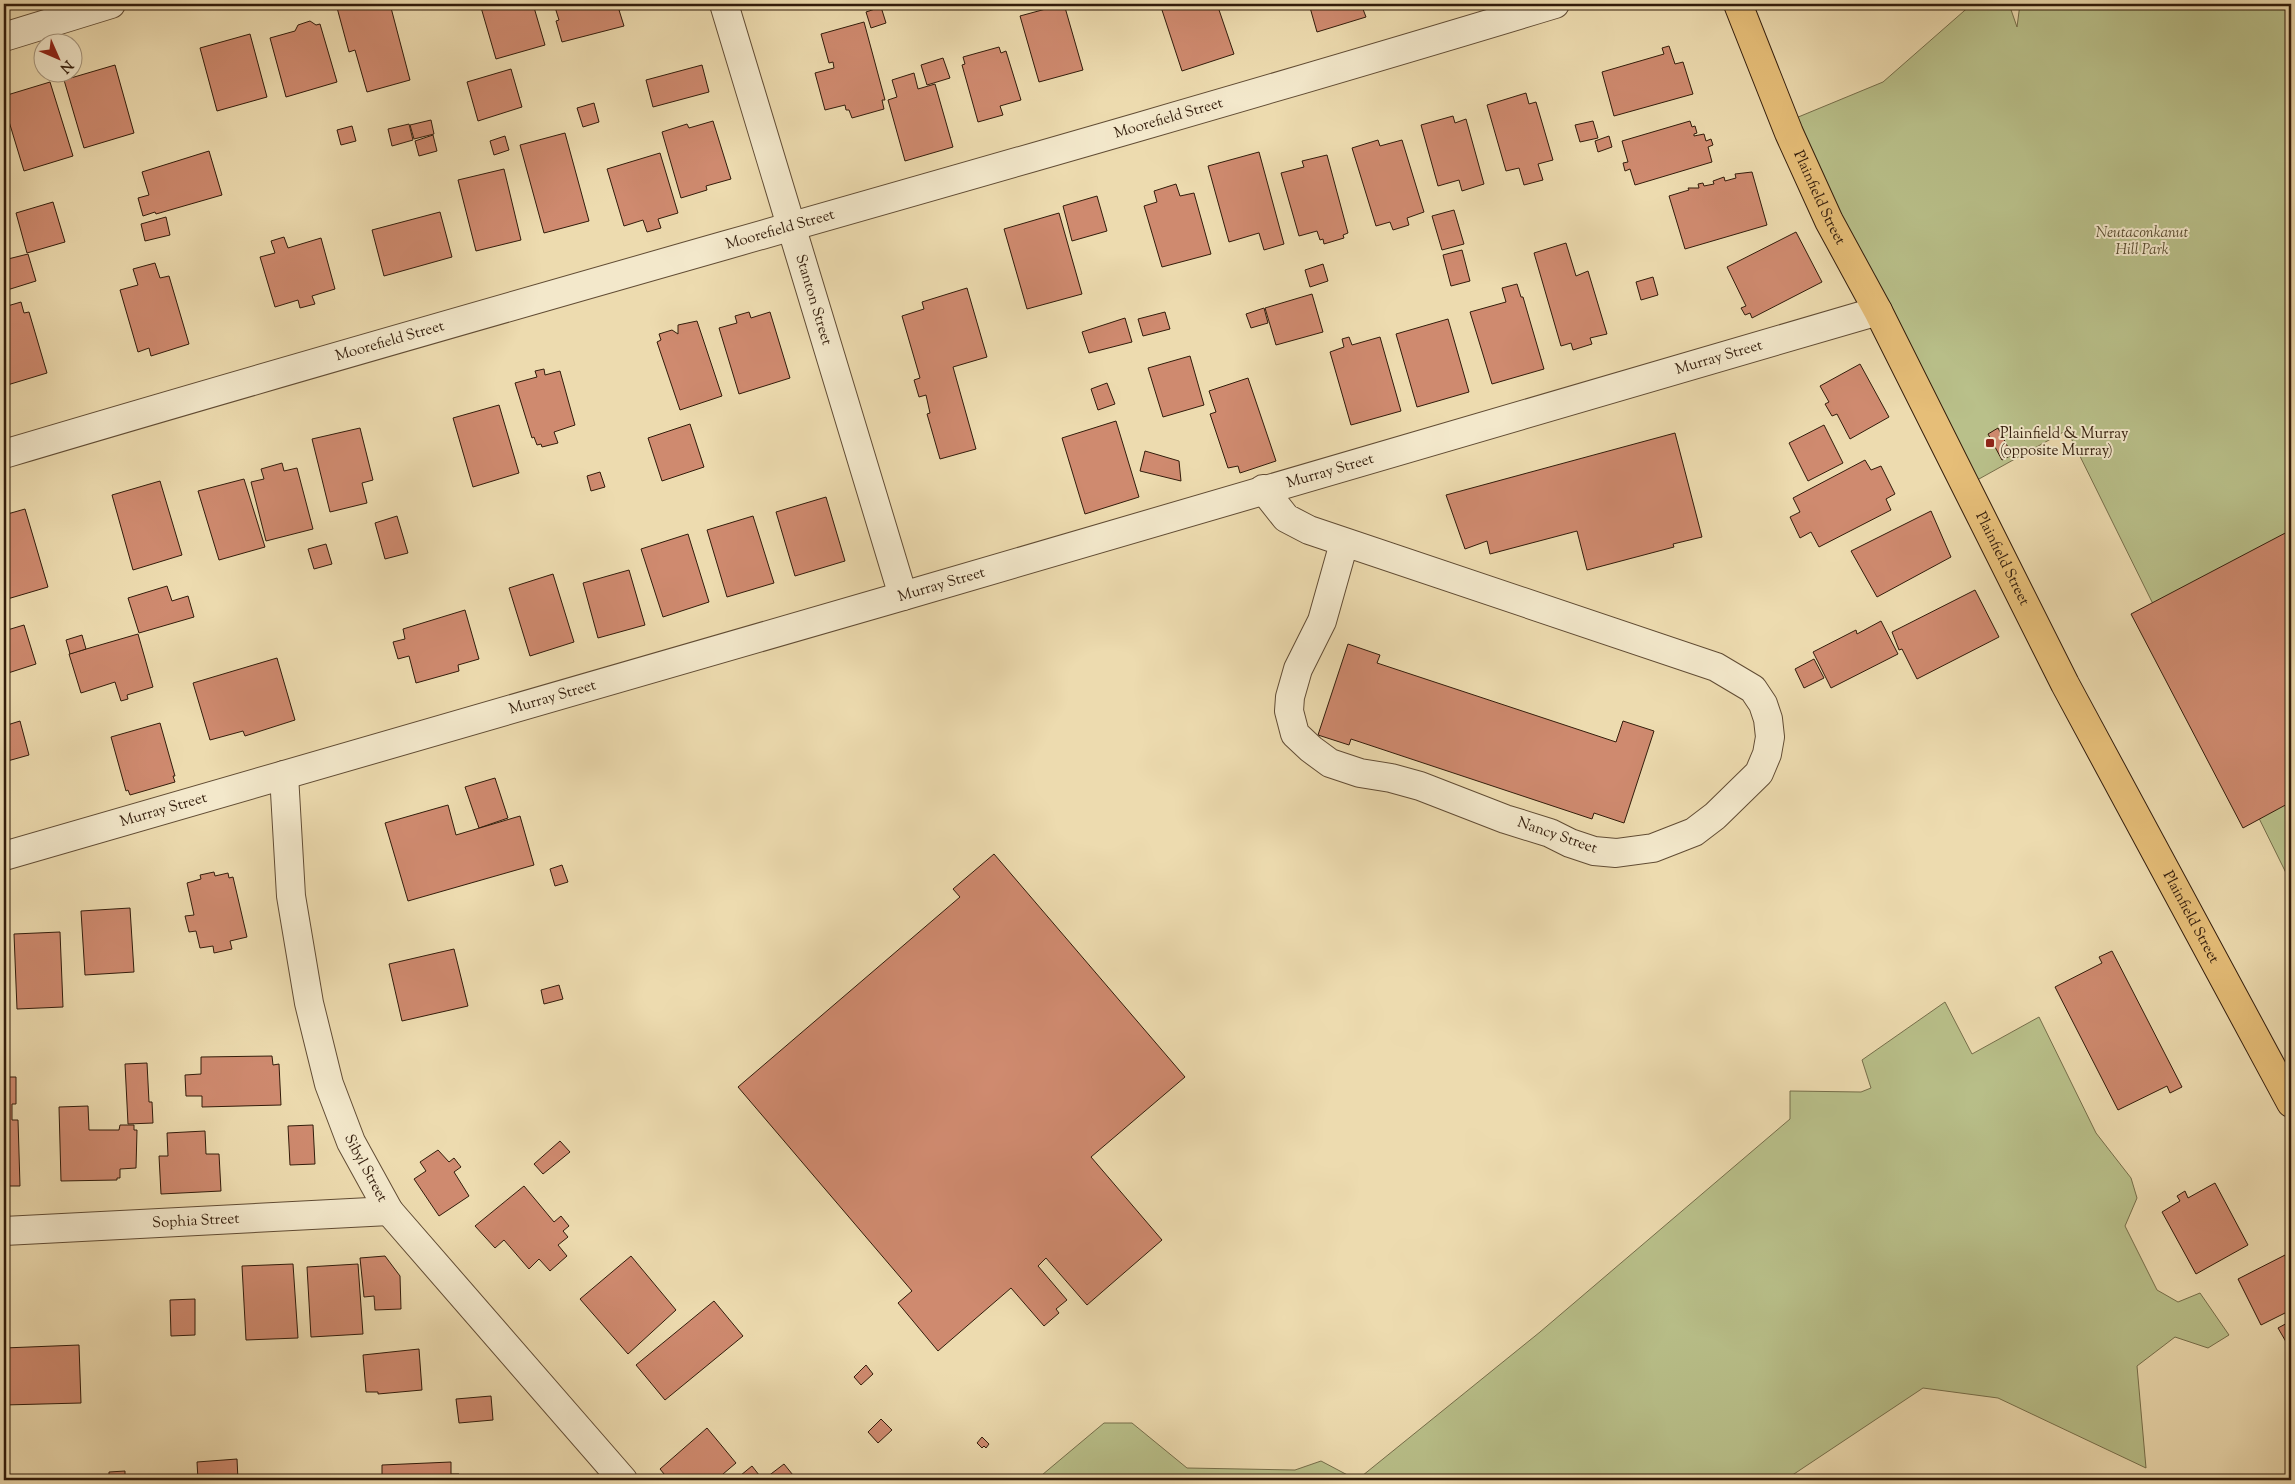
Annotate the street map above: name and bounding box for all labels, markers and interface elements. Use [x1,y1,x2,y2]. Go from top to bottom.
north arrow [32,32,82,82]
text: N [55,55,77,77]
street label: Moorefield Street [1112,93,1225,144]
street label: Plainfield Street [1788,147,1851,249]
street label: Moorefield Street [723,204,837,255]
park label: Neutaconkanut Hill Park [2096,223,2189,261]
street label: Stanton Street [790,252,837,348]
street label: Moorefield Street [333,316,447,367]
street label: Murray Street [1673,335,1765,380]
place label: Plainfield & Murray (opposite Murray) [2000,424,2129,462]
marker: Plainfield & Murray (opposite Murray) [1984,437,1996,449]
street label: Murray Street [1284,448,1376,494]
street label: Plainfield Street [1970,508,2035,609]
street label: Murray Street [896,562,988,607]
street label: Murray Street [507,675,599,720]
street label: Murray Street [117,787,209,832]
street label: Nancy Street [1514,813,1600,859]
street label: Plainfield Street [2157,867,2224,967]
street label: Sibyl Street [339,1131,393,1206]
street label: Sophia Street [152,1208,240,1234]

